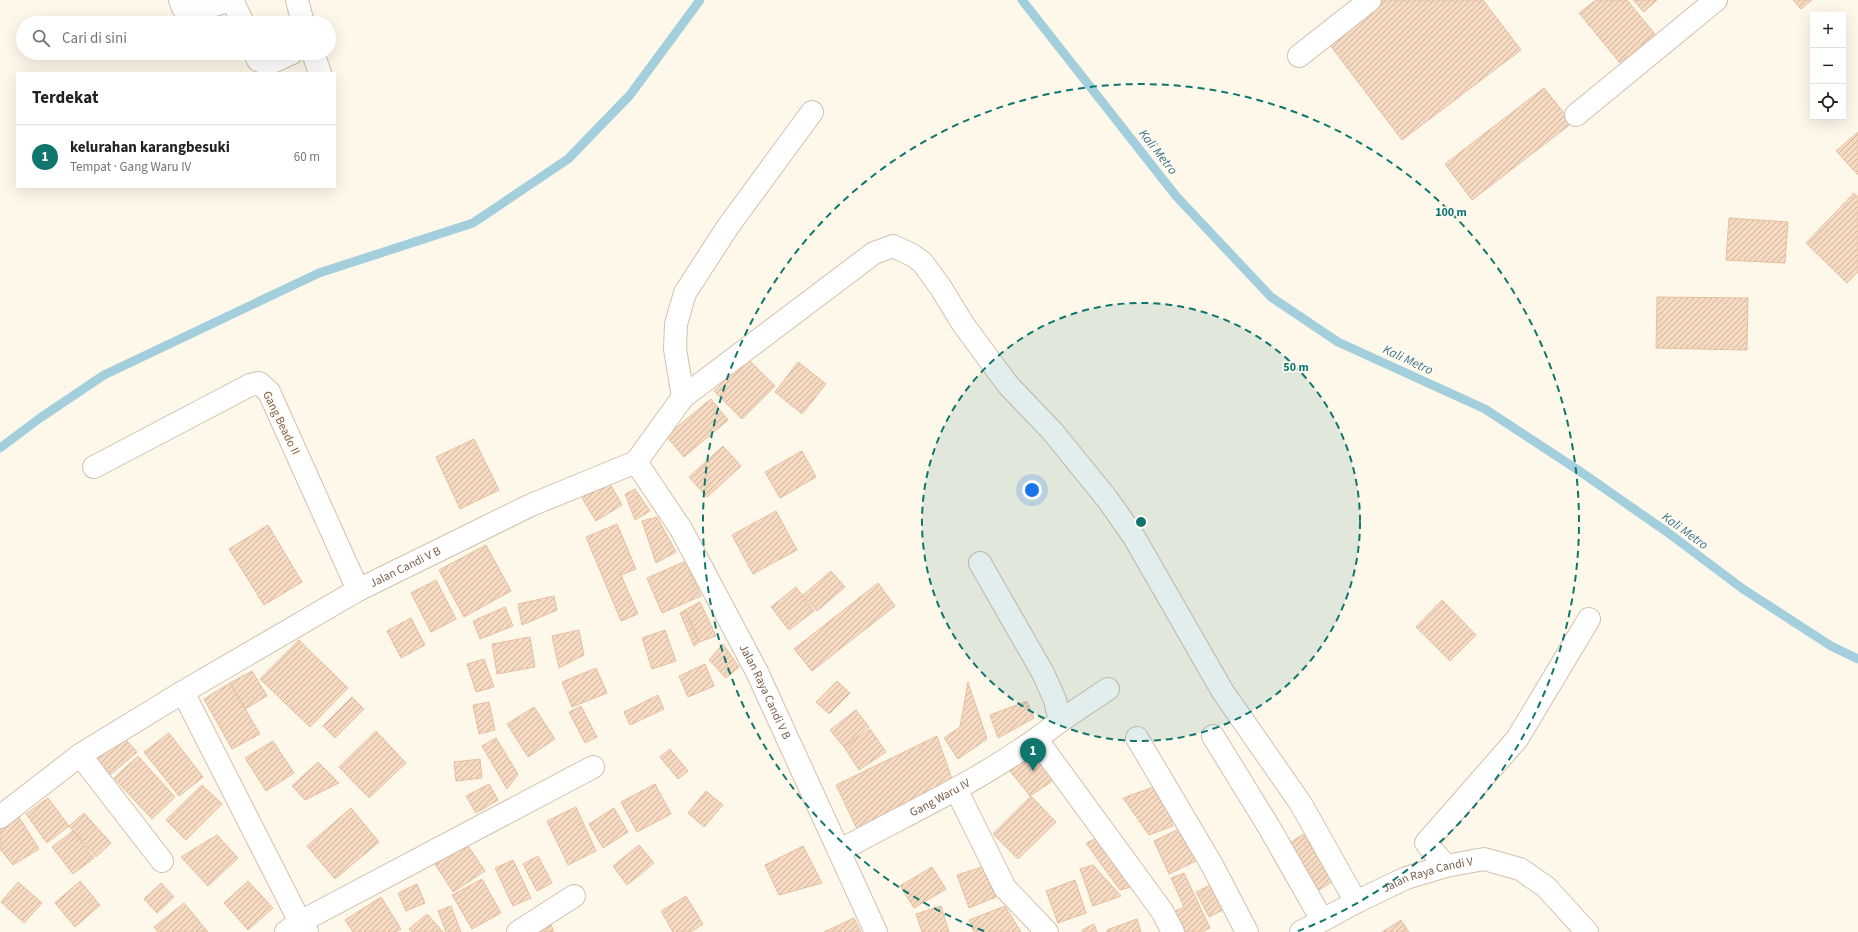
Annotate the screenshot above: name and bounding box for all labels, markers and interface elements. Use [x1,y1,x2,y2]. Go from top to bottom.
map controls [1810,12,1846,120]
button: + [1810,12,1846,48]
search box [16,16,336,60]
icon: search [30,27,52,49]
text: Cari di sini [62,28,127,49]
button: − [1810,48,1846,84]
button: locate [1810,84,1846,120]
text: Terdekat [32,86,98,110]
water label: Kali Metro [1134,125,1182,179]
text: kelurahan karangbesuki [70,137,230,158]
text: 1 [42,148,48,166]
text: 60 m [294,148,320,166]
text: Tempat · Gang Waru IV [70,158,191,176]
text: 100 m [1435,204,1467,221]
water label: Kali Metro [1380,341,1436,380]
text: 50 m [1283,359,1309,376]
street label: Gang Beado II [258,388,304,458]
your location [1022,480,1042,500]
water label: Kali Metro [1658,508,1712,554]
centre of rings [1134,515,1148,529]
street label: Jalan Candi V B [367,542,443,591]
street label: Jalan Raya Candi V B [735,641,795,742]
pin: 1 [1020,738,1046,771]
street label: Gang Waru IV [907,774,974,821]
street label: Jalan Raya Candi V [1380,853,1475,897]

